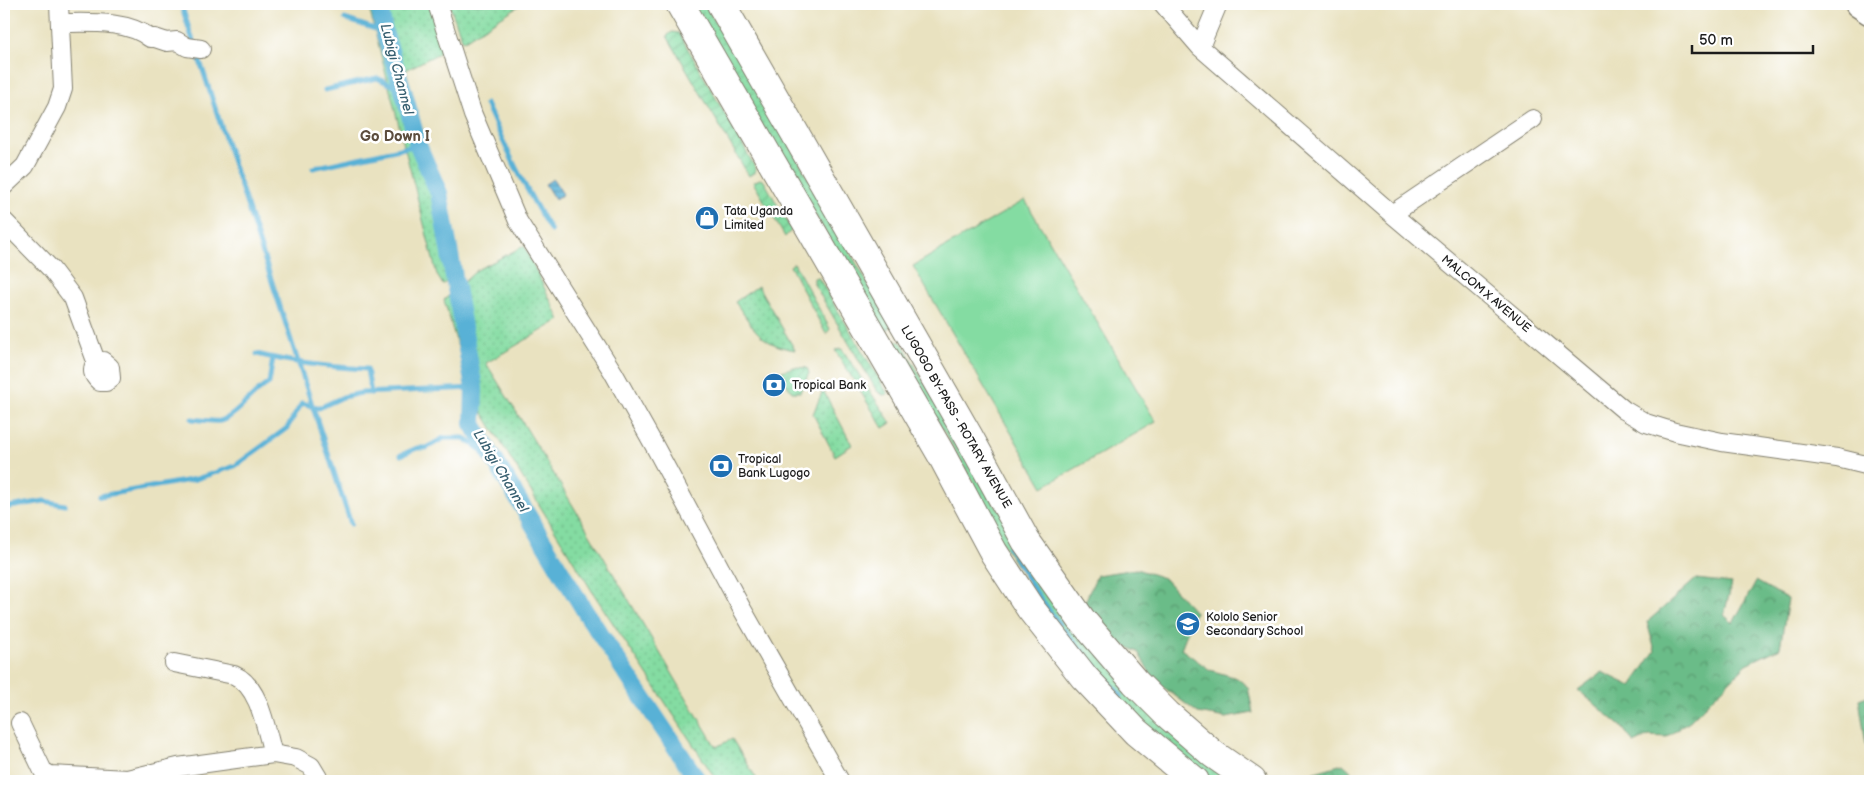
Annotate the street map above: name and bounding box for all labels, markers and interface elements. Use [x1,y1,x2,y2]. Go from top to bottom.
water label: Lubigi Channel [377,22,417,117]
scale bar [1692,22,1813,54]
text: 50 m [1699,31,1733,50]
district label: Go Down I [360,127,430,146]
place label: Tata Uganda Limited [724,204,793,233]
shop icon: Tata Uganda Limited [694,205,720,231]
street label: MALCOM X AVENUE [1438,252,1534,336]
street label: LUGOGO BY-PASS - ROTARY AVENUE [897,323,1015,511]
bank icon: Tropical Bank [761,372,787,398]
place label: Tropical Bank [792,378,866,393]
water label: Lubigi Channel [470,427,533,516]
place label: Tropical Bank Lugogo [738,452,810,481]
bank icon: Tropical Bank Lugogo [708,453,734,479]
place label: Kololo Senior Secondary School [1206,610,1303,639]
school or university icon: Kololo Senior Secondary School [1175,611,1201,637]

